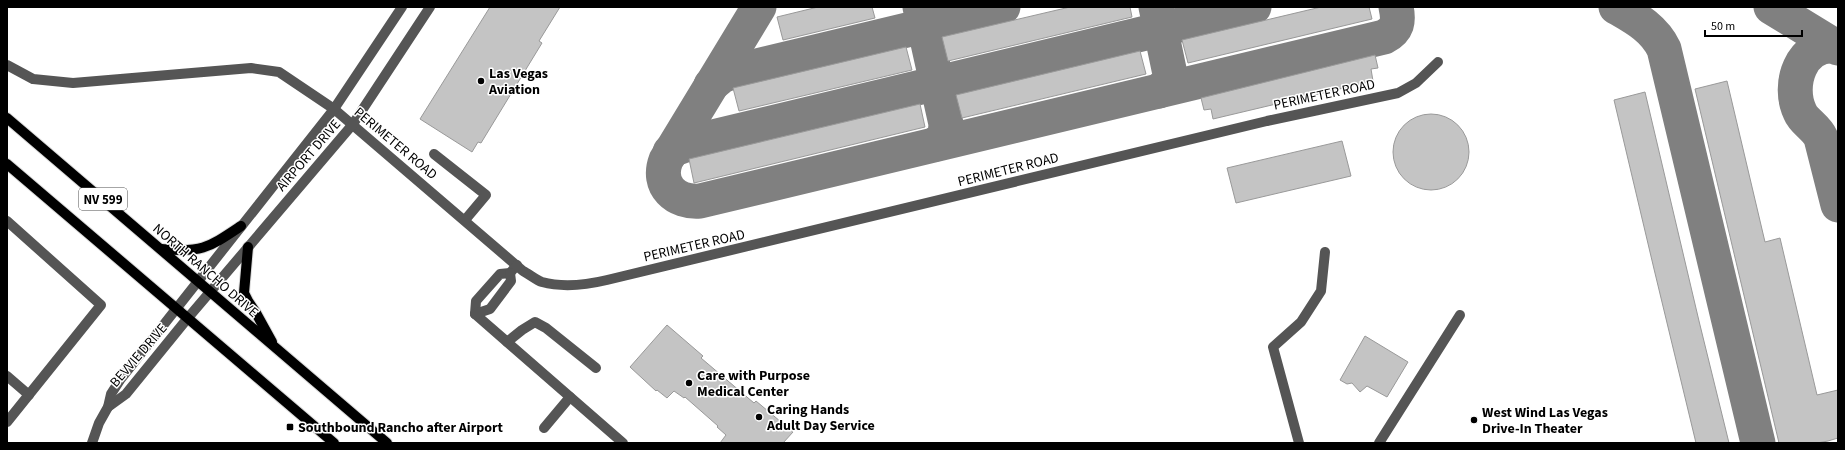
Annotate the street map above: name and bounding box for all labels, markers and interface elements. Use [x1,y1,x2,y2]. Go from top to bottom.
scale bar [1705,12,1802,38]
text: 50 m [1711,18,1735,35]
place label: Las Vegas Aviation [488,64,548,100]
street label: PERIMETER ROAD [1272,74,1377,116]
marker: Las Vegas Aviation [476,76,486,86]
street label: PERIMETER ROAD [349,103,441,185]
street label: AIRPORT DRIVE [272,115,346,196]
street label: PERIMETER ROAD [956,148,1061,192]
road number: NV 599 [79,188,127,210]
street label: NORTH RANCHO DRIVE [148,219,263,322]
street label: PERIMETER ROAD [642,225,747,267]
street label: BEVVIE DRIVE [105,319,172,392]
place label: Care with Purpose Medical Center [697,366,810,402]
marker: Care with Purpose Medical Center [684,378,694,388]
place label: Caring Hands Adult Day Service [766,400,875,436]
place label: West Wind Las Vegas Drive-In Theater [1482,403,1608,439]
marker: Caring Hands Adult Day Service [754,412,764,422]
marker: West Wind Las Vegas Drive-In Theater [1469,415,1479,425]
place label: Southbound Rancho after Airport [298,418,504,438]
marker: Southbound Rancho after Airport [285,422,295,432]

